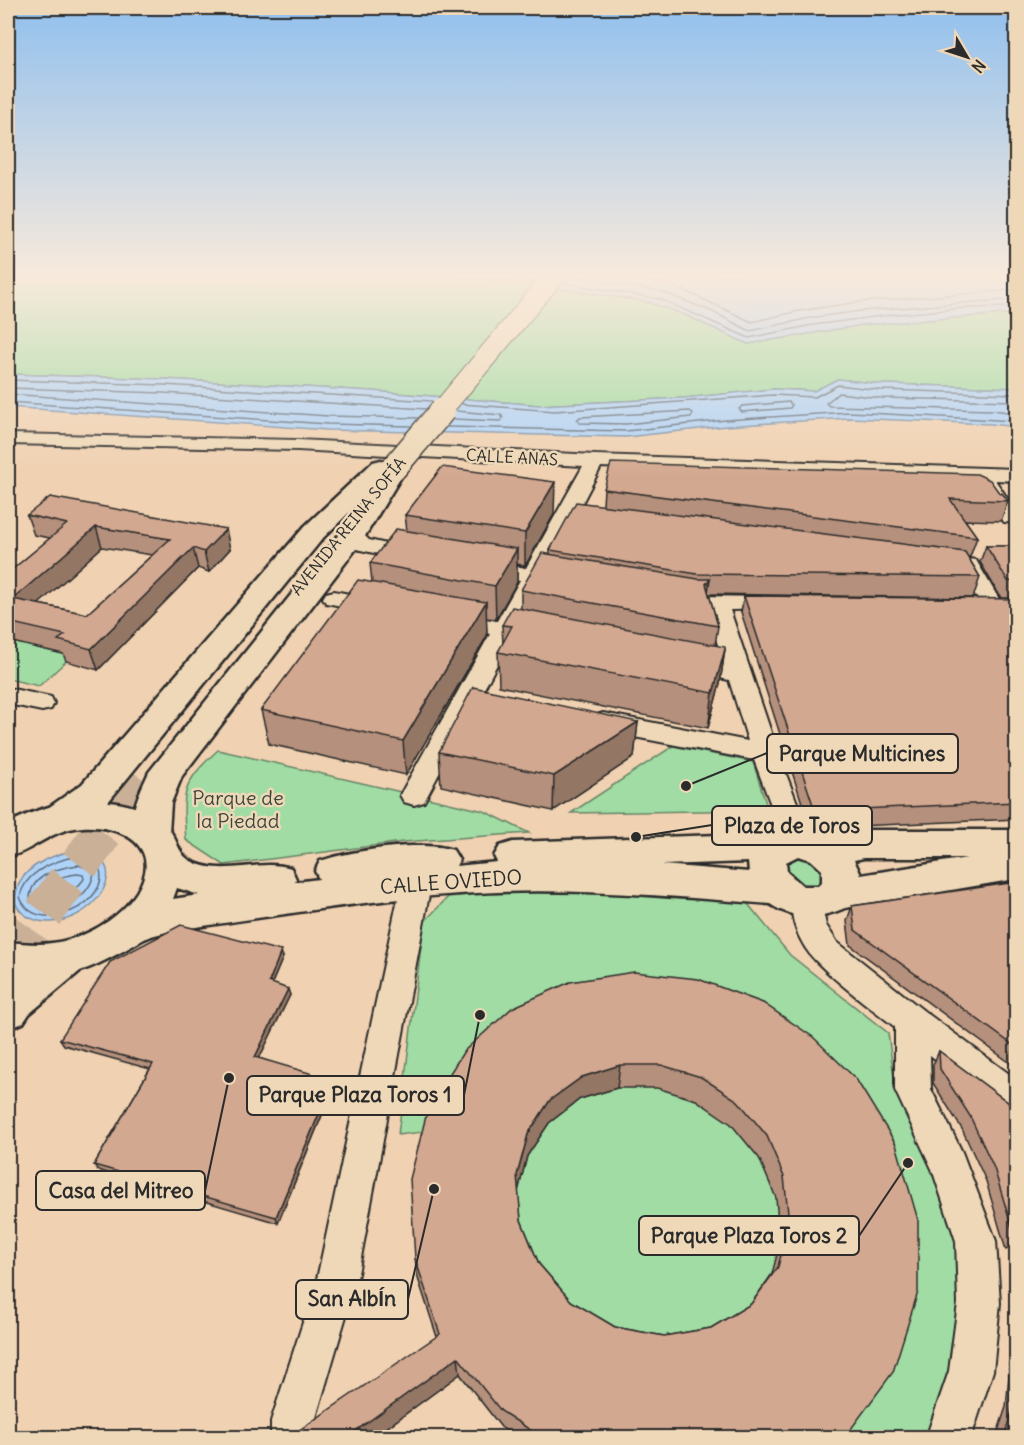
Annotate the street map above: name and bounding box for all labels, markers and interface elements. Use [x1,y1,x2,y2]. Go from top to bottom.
north arrow [937,27,997,87]
text: N [967,56,990,77]
street label: CALLE ANAS [466,445,559,469]
street label: AVENIDA REINA SOFÍA [286,453,410,599]
callout: Parque Multicines [767,734,958,773]
text: Parque Multicines [779,740,946,767]
park label: Parque de la Piedad [192,785,284,833]
callout: Plaza de Toros [712,806,872,845]
text: Plaza de Toros [724,812,860,839]
street label: CALLE OVIEDO [379,864,523,899]
callout: Parque Plaza Toros 1 [247,1076,464,1115]
text: Parque Plaza Toros 1 [258,1081,452,1108]
callout: Casa del Mitreo [36,1171,205,1210]
text: Casa del Mitreo [48,1177,194,1204]
callout: Parque Plaza Toros 2 [639,1216,859,1255]
text: Parque Plaza Toros 2 [651,1222,848,1249]
callout: San Albĺn [296,1280,408,1319]
text: San Albĺn [308,1285,396,1312]

